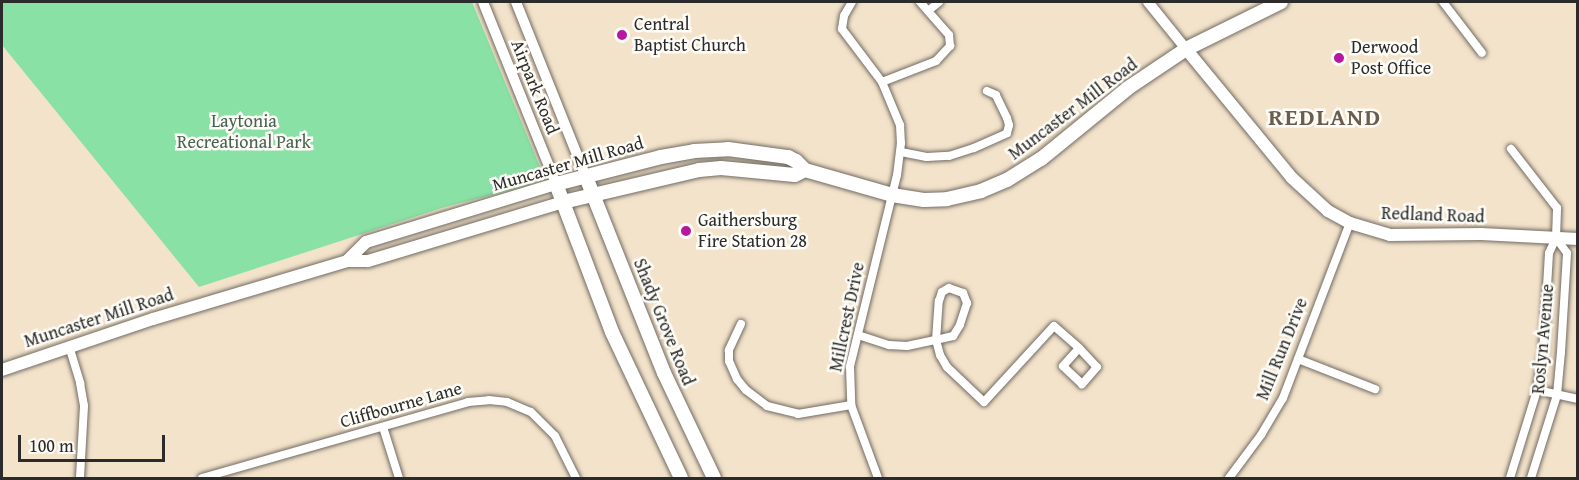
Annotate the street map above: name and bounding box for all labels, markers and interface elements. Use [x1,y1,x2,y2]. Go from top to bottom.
place label: Central Baptist Church [634,14,746,57]
marker: Central Baptist Church [615,28,629,42]
street label: Airpark Road [506,37,564,137]
place label: Derwood Post Office [1351,37,1431,80]
marker: Derwood Post Office [1332,51,1346,65]
street label: Muncaster Mill Road [1004,53,1142,165]
district label: REDLAND [1268,103,1382,131]
park label: Laytonia Recreational Park [177,111,311,154]
street label: Muncaster Mill Road [490,132,646,196]
street label: Redland Road [1381,202,1485,228]
place label: Gaithersburg Fire Station 28 [698,210,807,252]
marker: Gaithersburg Fire Station 28 [679,224,693,238]
street label: Shady Grove Road [629,255,699,389]
street label: Millcrest Drive [825,260,869,374]
street label: Roslyn Avenue [1527,283,1559,395]
street label: Muncaster Mill Road [21,284,177,352]
street label: Mill Run Drive [1252,295,1312,403]
street label: Cliffbourne Lane [338,377,464,433]
scale bar [21,423,168,461]
text: 100 m [29,432,74,459]

